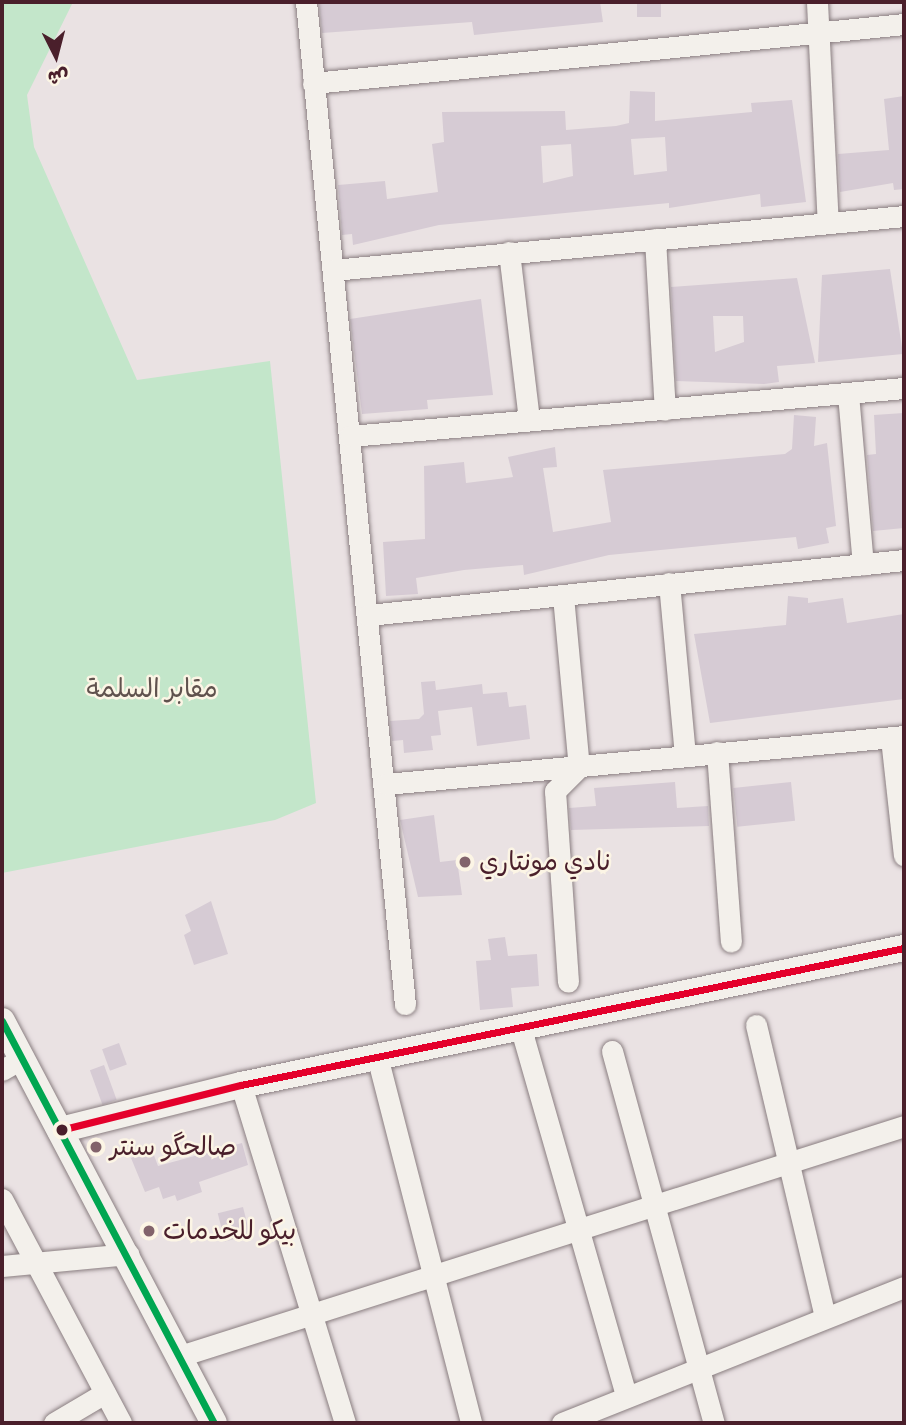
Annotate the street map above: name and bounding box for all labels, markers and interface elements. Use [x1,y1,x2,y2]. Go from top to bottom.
north arrow [21,21,91,91]
text: ش [47,65,70,90]
park label: مقابر السلمة [86,673,218,705]
place label: نادي مونتاري [479,846,611,878]
marker: نادي مونتاري [457,854,473,870]
unlabelled marker [55,1123,69,1137]
place label: صالحگو سنتر [110,1131,236,1163]
marker: صالحگو سنتر [88,1139,104,1155]
place label: بيكو للخدمات [163,1215,296,1247]
marker: بيكو للخدمات [141,1223,157,1239]

